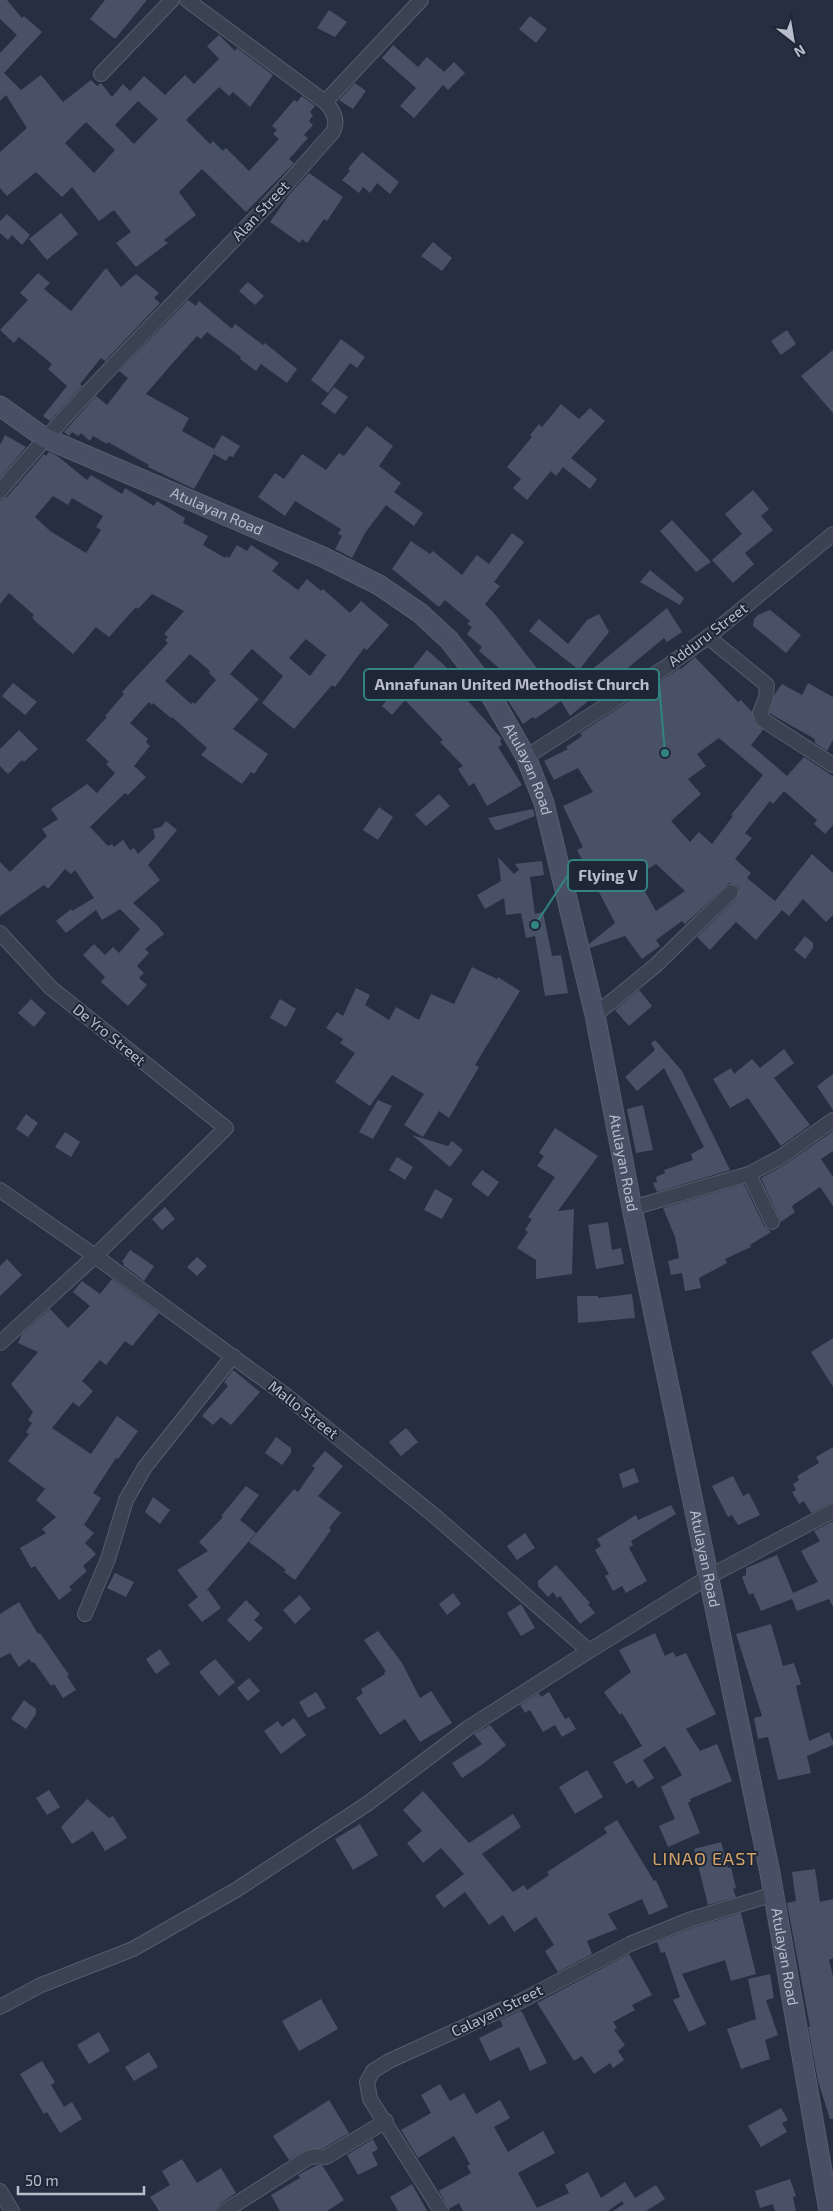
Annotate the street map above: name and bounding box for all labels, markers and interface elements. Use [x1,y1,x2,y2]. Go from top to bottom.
north arrow [768,15,818,65]
text: N [791,42,809,61]
street label: Alan Street [228,176,293,244]
street label: Atulayan Road [168,483,266,538]
street label: Adduru Street [664,598,751,670]
callout: Annafunan United Methodist Church [364,669,659,700]
text: Annafunan United Methodist Church [375,674,649,693]
street label: Atulayan Road [500,720,557,817]
callout: Flying V [568,860,647,891]
text: Flying V [578,865,638,885]
street label: De Yro Street [70,1000,150,1069]
street label: Atulayan Road [606,1112,642,1213]
street label: Mallo Street [265,1376,342,1442]
street label: Atulayan Road [687,1508,725,1609]
district label: LINAO EAST [652,1847,758,1869]
street label: Atulayan Road [768,1906,803,2007]
street label: Calayan Street [448,1980,545,2040]
scale bar [18,2164,144,2196]
text: 50 m [25,2171,59,2189]

